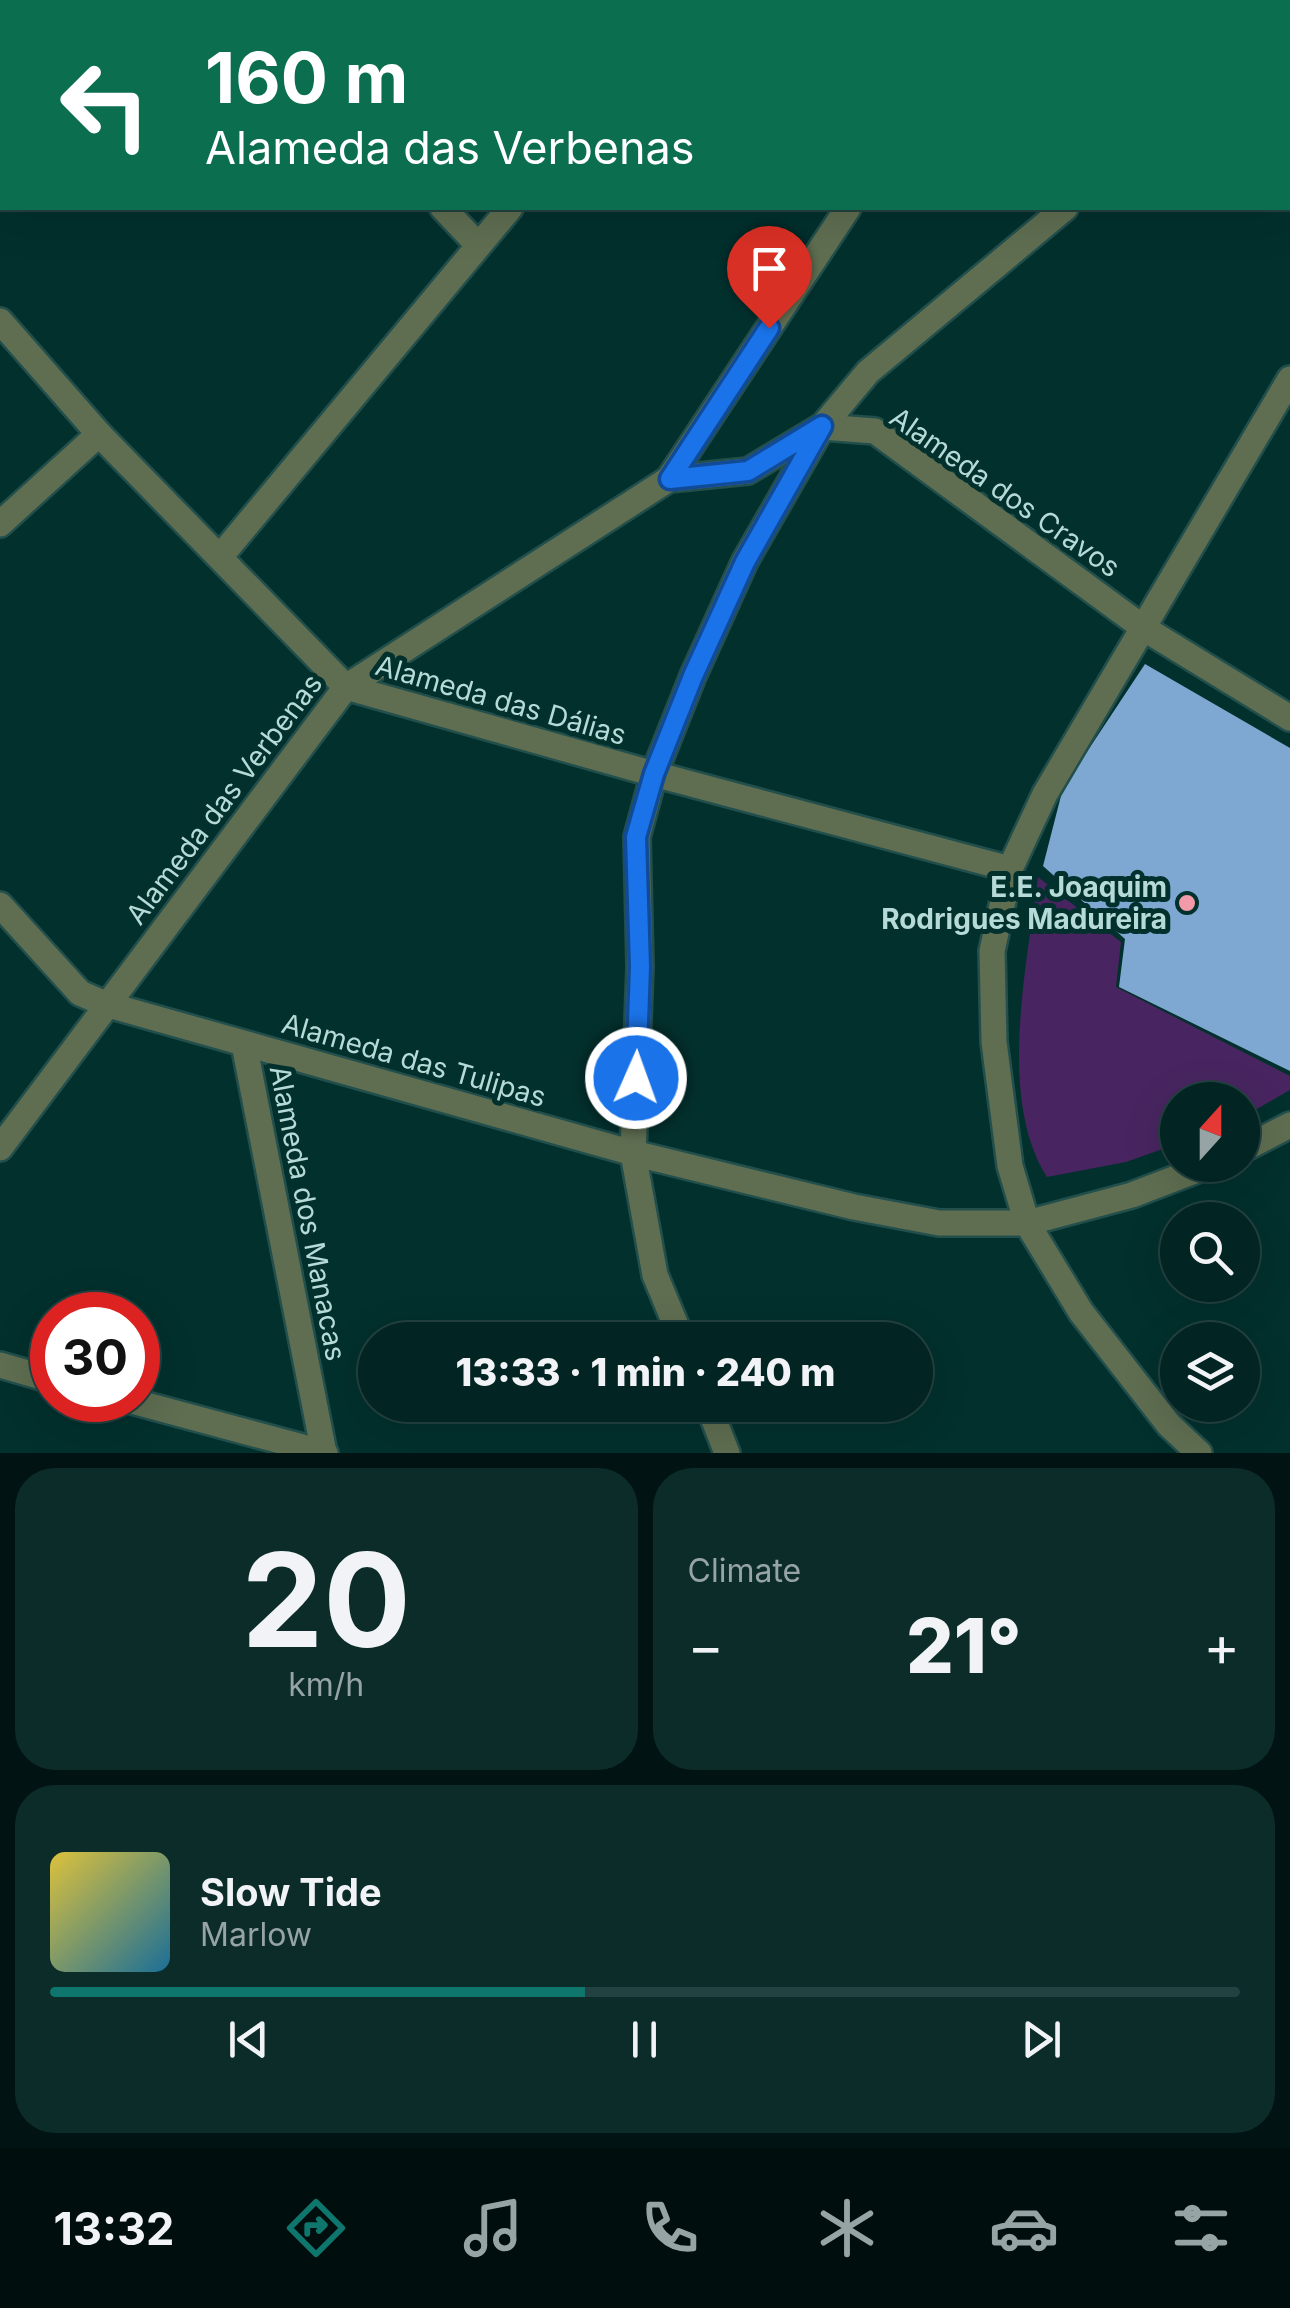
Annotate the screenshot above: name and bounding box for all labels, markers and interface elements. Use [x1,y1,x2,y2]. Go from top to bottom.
text: 160 m [205,35,408,120]
icon: left [40,40,170,170]
text: Alameda das Verbenas [205,120,695,175]
pin [727,226,812,329]
icon: arrive [742,241,797,296]
street label: Alameda dos Cravos [883,400,1127,584]
street label: Alameda das Dálias [372,648,630,752]
street label: Alameda das Verbenas [119,667,329,931]
place label: E.E. Joaquim Rodrigues Madureira [881,870,1167,936]
marker: E.E. Joaquim Rodrigues Madureira [1176,892,1198,914]
street label: Alameda das Tulipas [278,1006,550,1114]
position arrow [584,1026,688,1130]
street label: Alameda dos Manacas [263,1062,353,1364]
north arrow [1160,1082,1260,1182]
map controls [1160,1082,1260,1422]
button: search [1160,1202,1260,1302]
speed limit sign: 30 [30,1292,160,1422]
button: layers [1160,1322,1260,1422]
text: 13:33 · 1 min · 240 m [456,1349,835,1395]
text: 20 [241,1521,411,1678]
text: Climate [688,1551,801,1590]
text: 21° [906,1600,1022,1691]
text: − [688,1613,724,1679]
text: + [1204,1613,1240,1679]
text: km/h [288,1665,364,1704]
text: Slow Tide [200,1869,382,1915]
text: Marlow [200,1915,312,1954]
icon: previous [221,2012,276,2067]
icon: pause [617,2012,672,2067]
icon: next [1014,2012,1069,2067]
icon: directions [281,2193,351,2263]
icon: music [458,2193,528,2263]
icon: phone [635,2193,705,2263]
icon: climate [812,2193,882,2263]
icon: car [989,2193,1059,2263]
icon: filters [1166,2193,1236,2263]
text: 13:32 [54,2201,174,2256]

